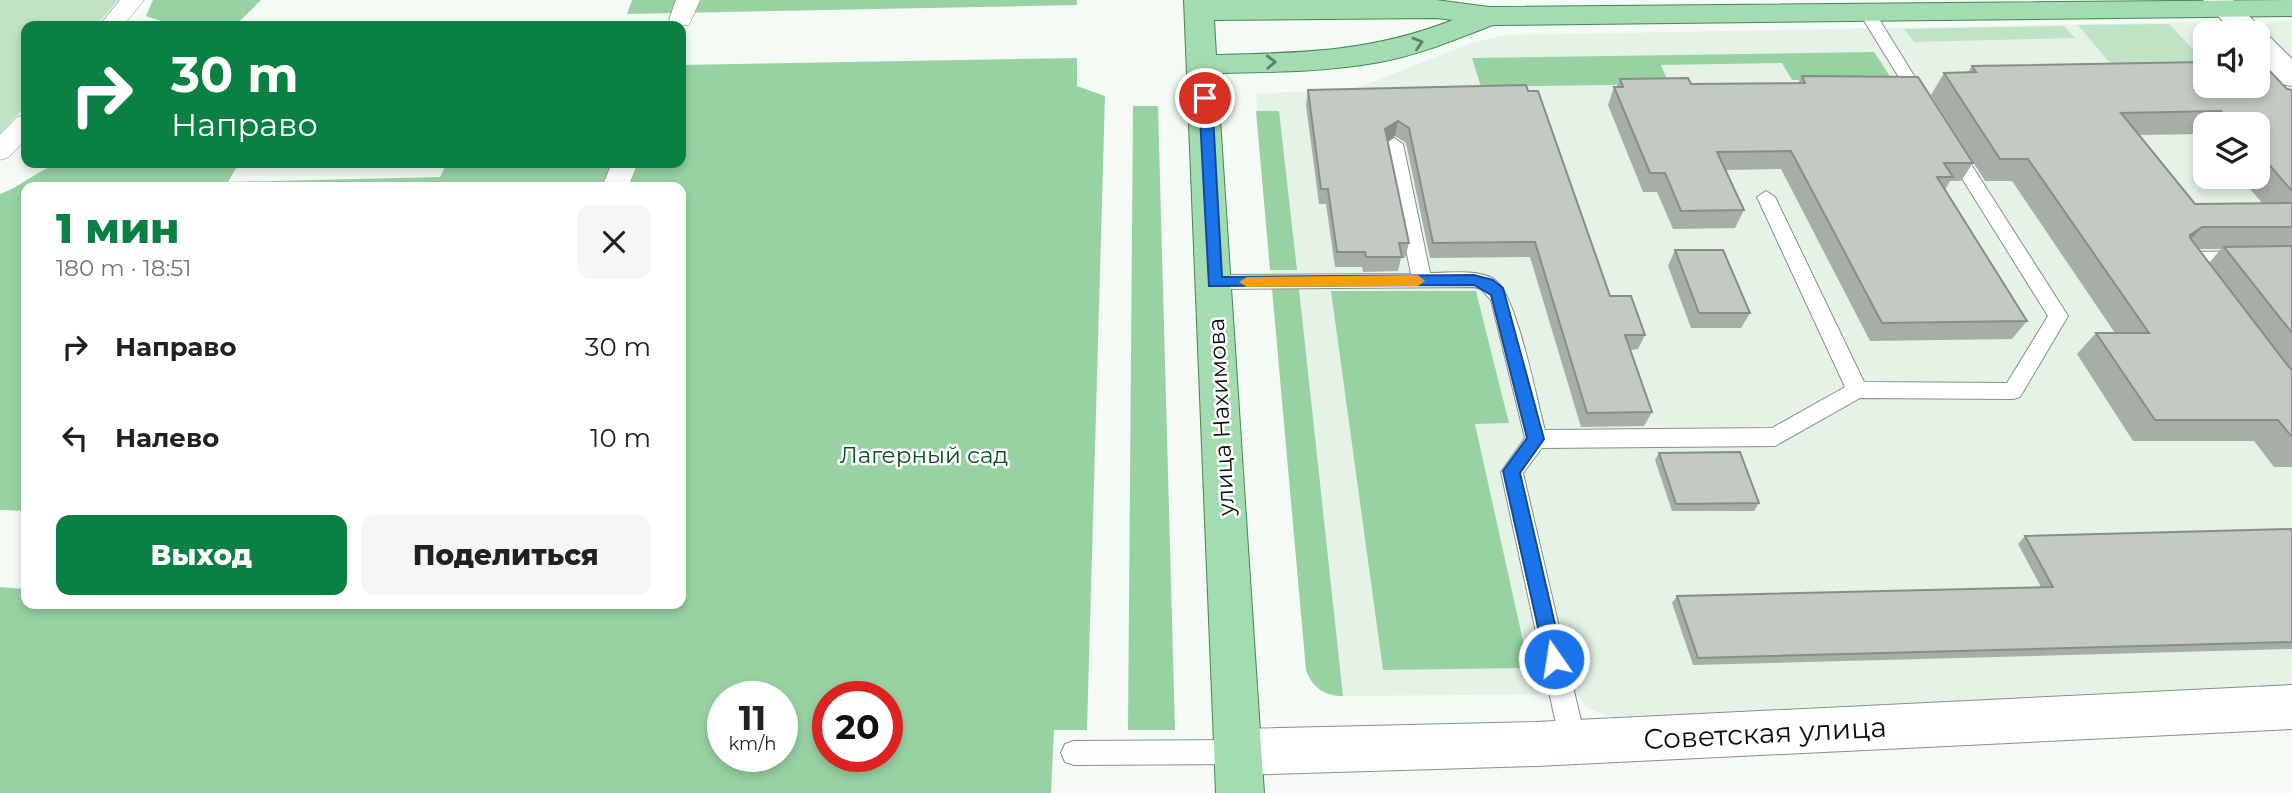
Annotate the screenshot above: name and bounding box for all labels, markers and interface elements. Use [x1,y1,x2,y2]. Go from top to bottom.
map controls [2193,21,2270,189]
button: sound [2193,21,2270,98]
one-way arrow [1411,37,1423,52]
text: 30 m [171,45,299,104]
icon: right [56,49,147,140]
one-way arrow [1266,55,1277,70]
pin [1175,68,1235,128]
icon: arrive [1186,79,1224,117]
text: Направо [171,105,318,144]
button: layers [2193,112,2270,189]
text: 1 мин [56,202,180,254]
button: close [577,205,651,279]
text: 180 m · 18:51 [56,254,192,282]
street label: улица Нахимова [1202,317,1240,518]
icon: right [56,328,94,366]
text: Направо [115,331,236,363]
text: 30 m [585,331,651,363]
icon: left [56,419,94,457]
text: Налево [115,422,219,454]
text: 10 m [590,422,651,454]
park label: Лагерный сад [840,441,1008,469]
button: Выход [56,515,347,595]
button: Поделиться [361,515,651,595]
position arrow [1517,622,1591,696]
speed limit sign: 20 [812,681,903,772]
text: 11 [739,696,766,739]
street label: Советская улица [1643,710,1887,756]
text: km/h [728,733,777,755]

